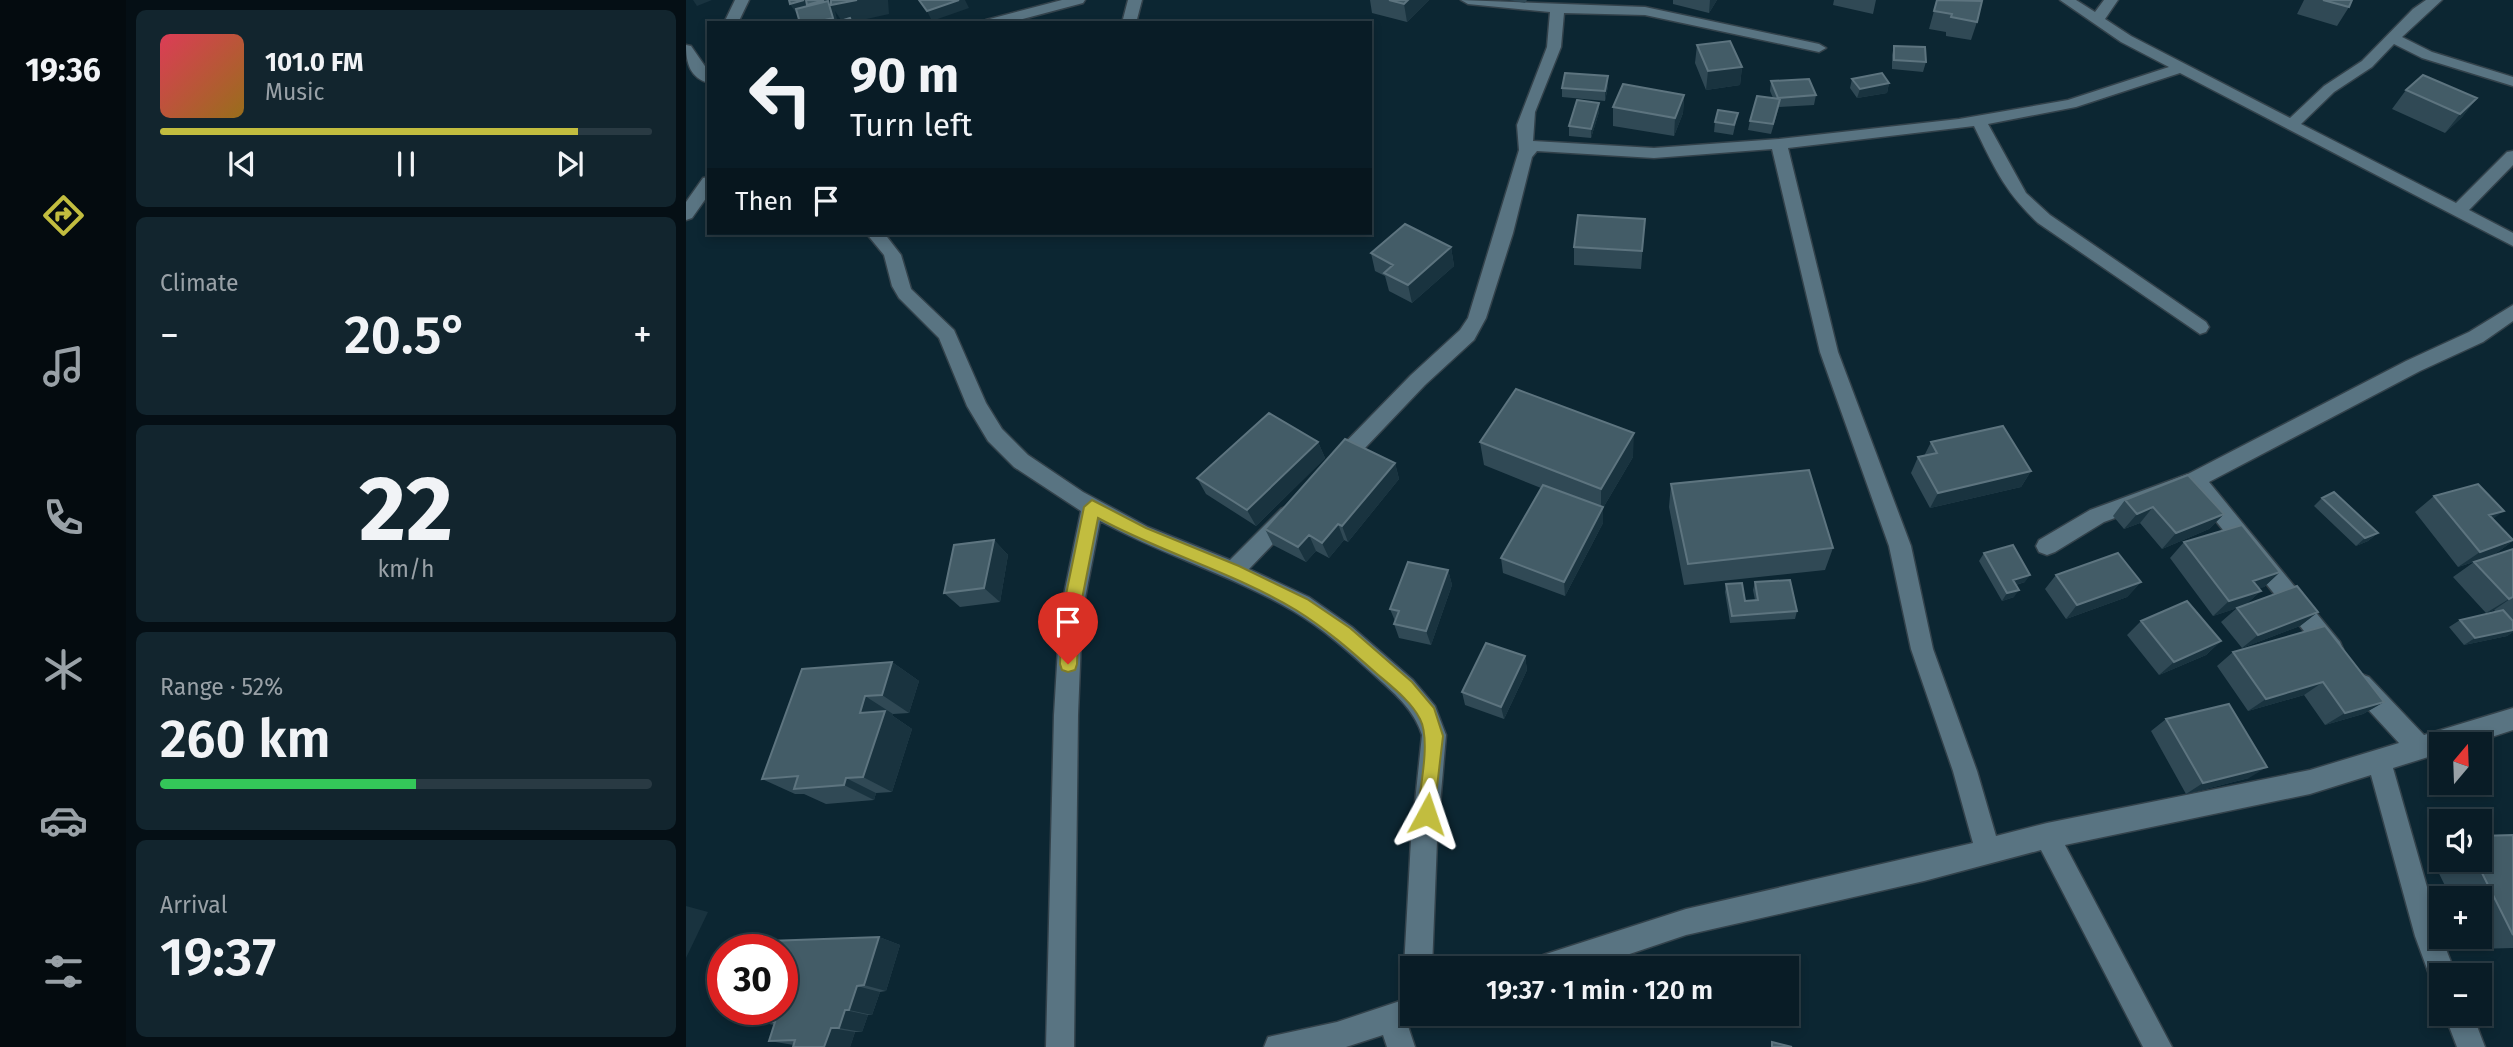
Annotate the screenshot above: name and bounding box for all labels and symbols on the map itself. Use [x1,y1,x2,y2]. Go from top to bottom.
pin [1038,592,1098,664]
north arrow [2429,732,2492,794]
position arrow [1390,777,1464,851]
speed limit sign: 30 [707,934,798,1025]

